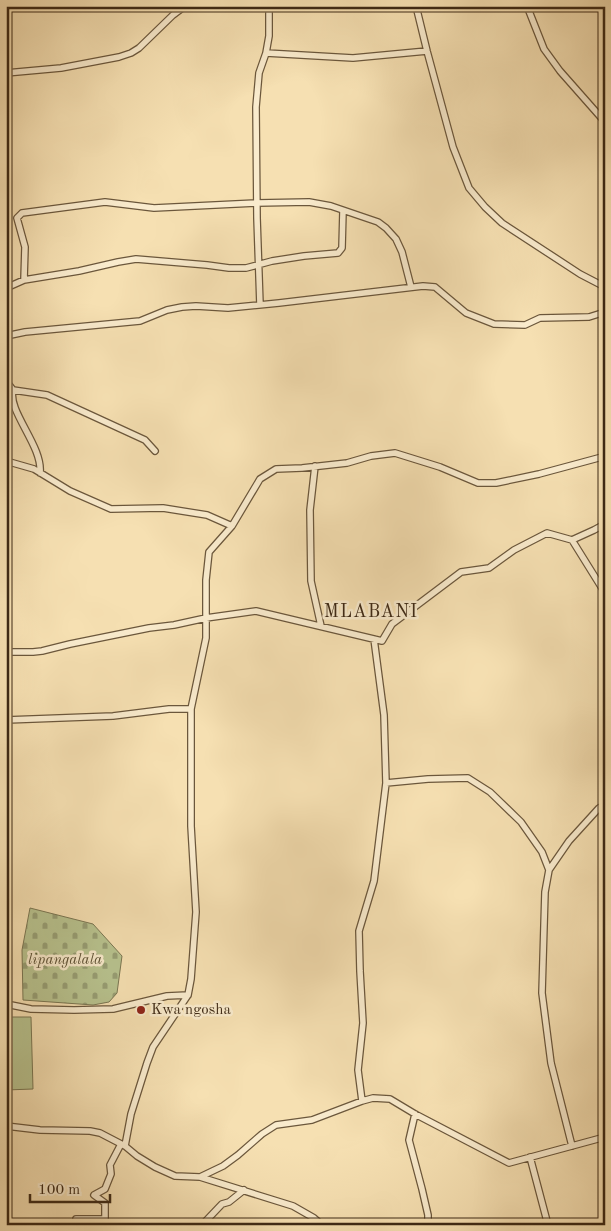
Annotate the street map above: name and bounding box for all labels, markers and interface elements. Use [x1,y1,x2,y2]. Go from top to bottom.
district label: MLABANI [324,603,418,621]
park label: lipangalala [28,953,102,968]
place label: Kwa ngosha [151,1003,231,1018]
marker: Kwa ngosha [135,1004,147,1016]
scale bar [30,1171,110,1203]
text: 100 m [38,1183,80,1198]

